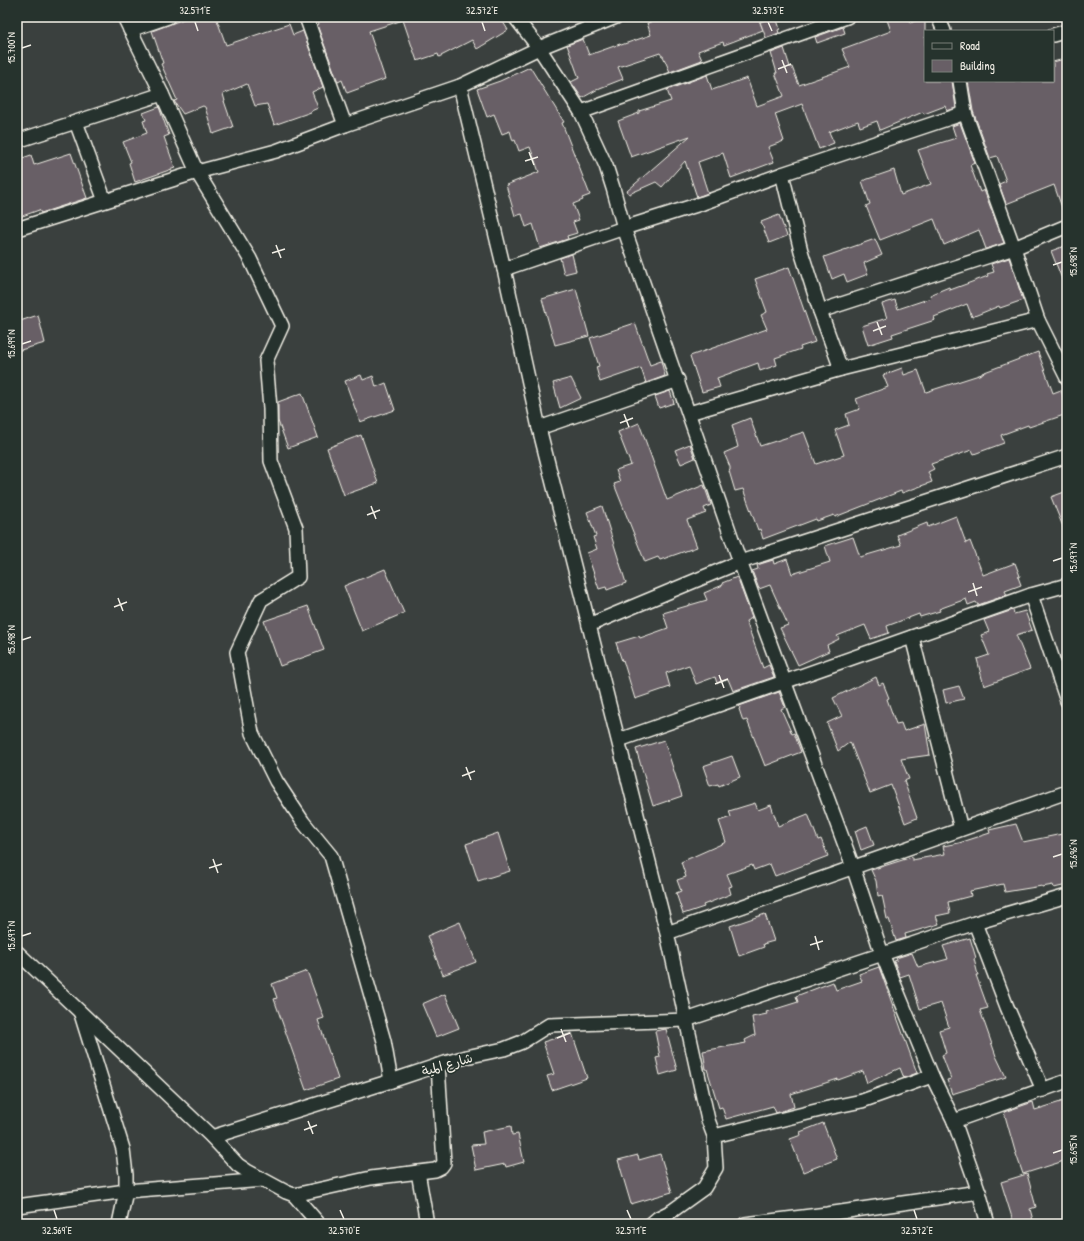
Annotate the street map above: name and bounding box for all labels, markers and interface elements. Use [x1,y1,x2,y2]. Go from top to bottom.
text: 32.571°E [180,4,211,17]
text: 32.572°E [466,4,499,17]
text: 32.573°E [752,4,784,17]
legend [924,30,1054,82]
text: 15.700°N [5,32,18,64]
text: Road [960,37,980,54]
text: Building [960,57,995,74]
text: 15.698°N [1067,247,1080,277]
text: 15.699°N [5,330,18,358]
text: 15.697°N [1067,543,1080,573]
text: 15.698°N [5,625,18,655]
text: 15.696°N [1067,839,1080,869]
text: 15.697°N [5,921,18,951]
street label: شارع المية [419,1048,475,1081]
text: 15.695°N [1067,1135,1080,1165]
text: 32.569°E [42,1224,73,1237]
text: 32.570°E [328,1224,360,1237]
text: 32.571°E [616,1224,647,1237]
text: 32.572°E [901,1224,934,1237]

